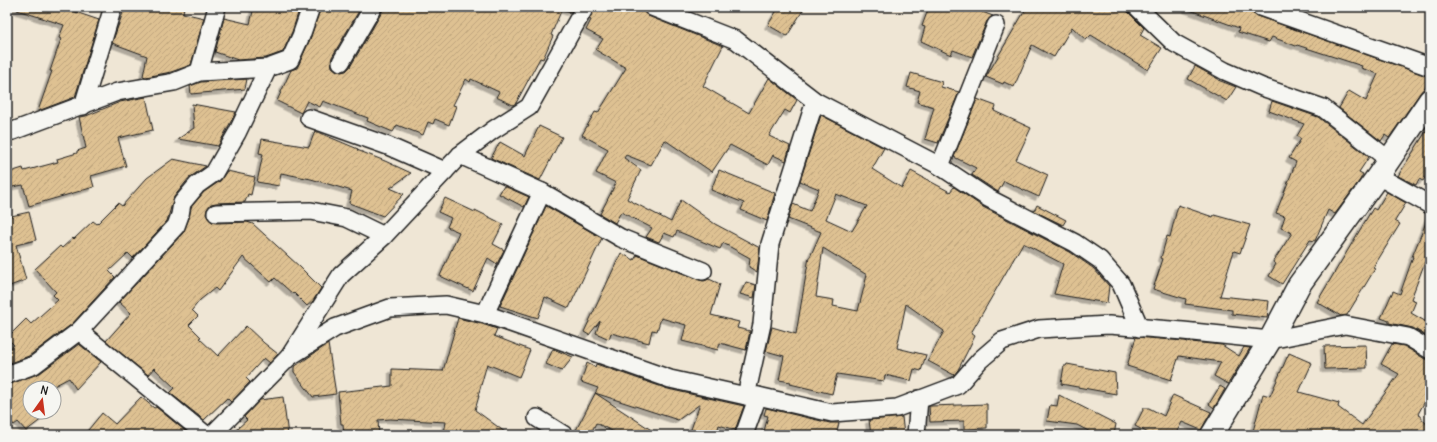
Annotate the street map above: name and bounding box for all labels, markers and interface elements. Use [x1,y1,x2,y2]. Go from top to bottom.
north arrow [22,380,62,420]
text: N [39,383,50,398]

